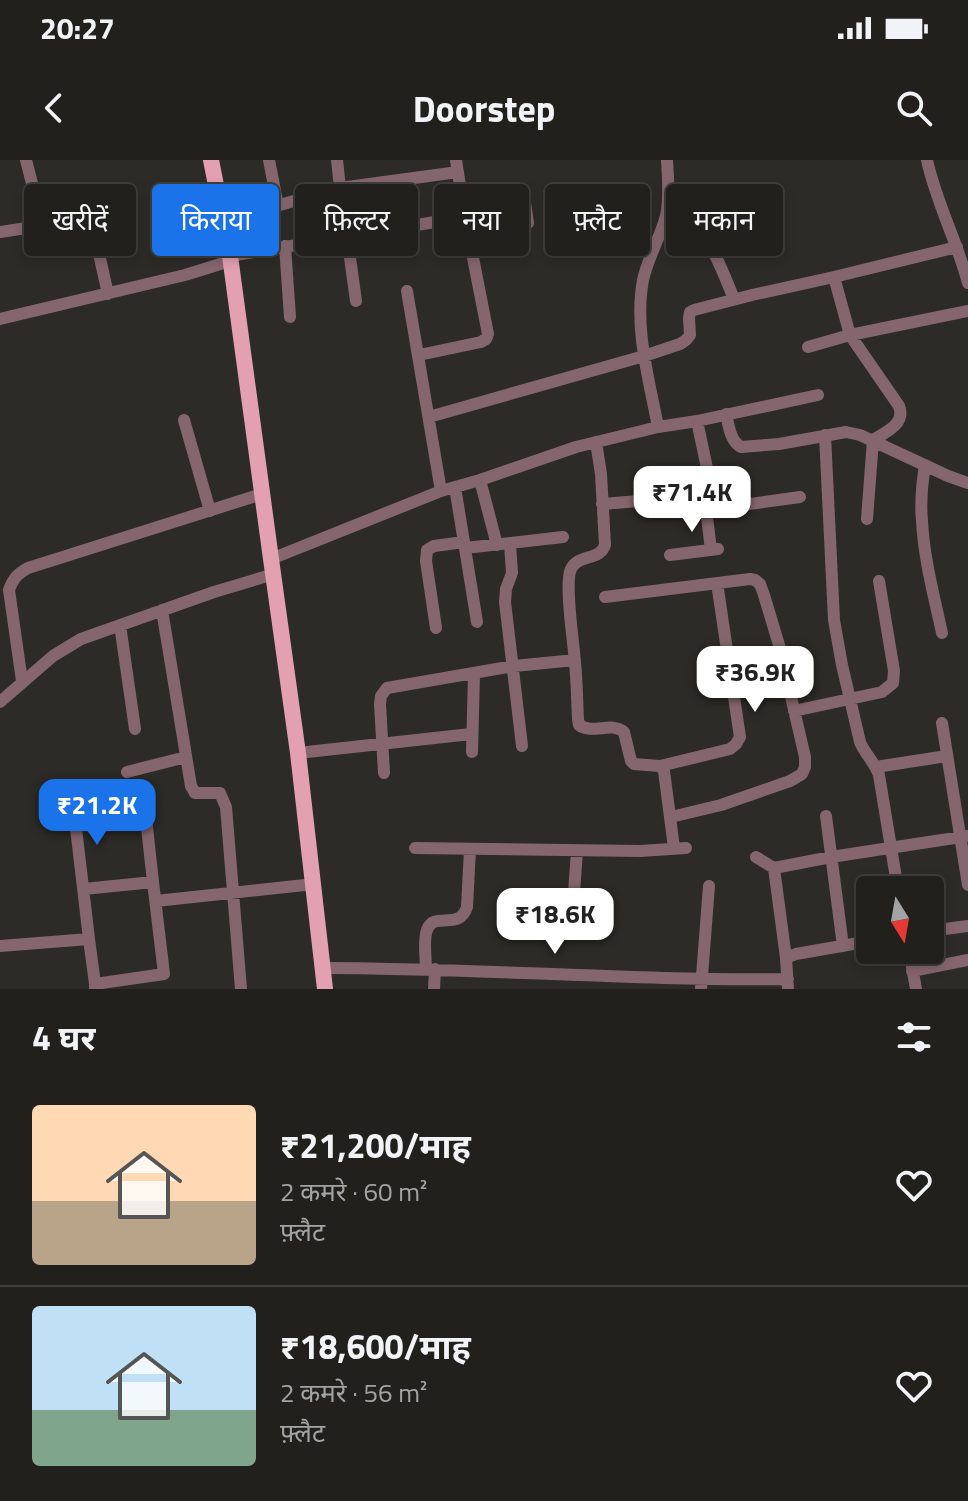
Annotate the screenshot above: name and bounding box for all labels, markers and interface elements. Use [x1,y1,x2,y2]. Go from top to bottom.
text: 20:27 [40,5,115,51]
text: Doorstep [413,81,555,136]
icon: back [32,86,76,130]
icon: search [892,86,936,130]
chip: खरीदें [24,184,136,256]
chip: किराया [152,184,279,256]
chip: फ़िल्टर [295,184,418,256]
chip: नया [434,184,529,256]
chip: फ़्लैट [545,184,650,256]
chip: मकान [666,184,783,256]
pin: ₹71.4K [627,466,757,534]
text: ₹71.4K [652,472,732,511]
pin: ₹36.9K [690,646,820,714]
text: ₹36.9K [715,652,795,691]
pin: ₹21.2K [32,779,162,847]
text: ₹21.2K [57,785,137,824]
north arrow [856,876,944,964]
map controls [856,876,944,964]
pin: ₹18.6K [490,888,620,956]
text: ₹18.6K [515,894,595,933]
text: 4 घर [32,1011,96,1063]
icon: filters [892,1015,936,1059]
text: ₹21,200/माह [280,1119,471,1171]
icon: home [96,1137,192,1233]
icon: heart [892,1163,936,1207]
text: 2 कमरे · 60 m² [280,1172,427,1211]
text: फ़्लैट [280,1212,325,1251]
text: ₹18,600/माह [280,1320,471,1372]
icon: home [96,1338,192,1434]
icon: heart [892,1364,936,1408]
text: 2 कमरे · 56 m² [280,1373,427,1412]
text: फ़्लैट [280,1413,325,1452]

